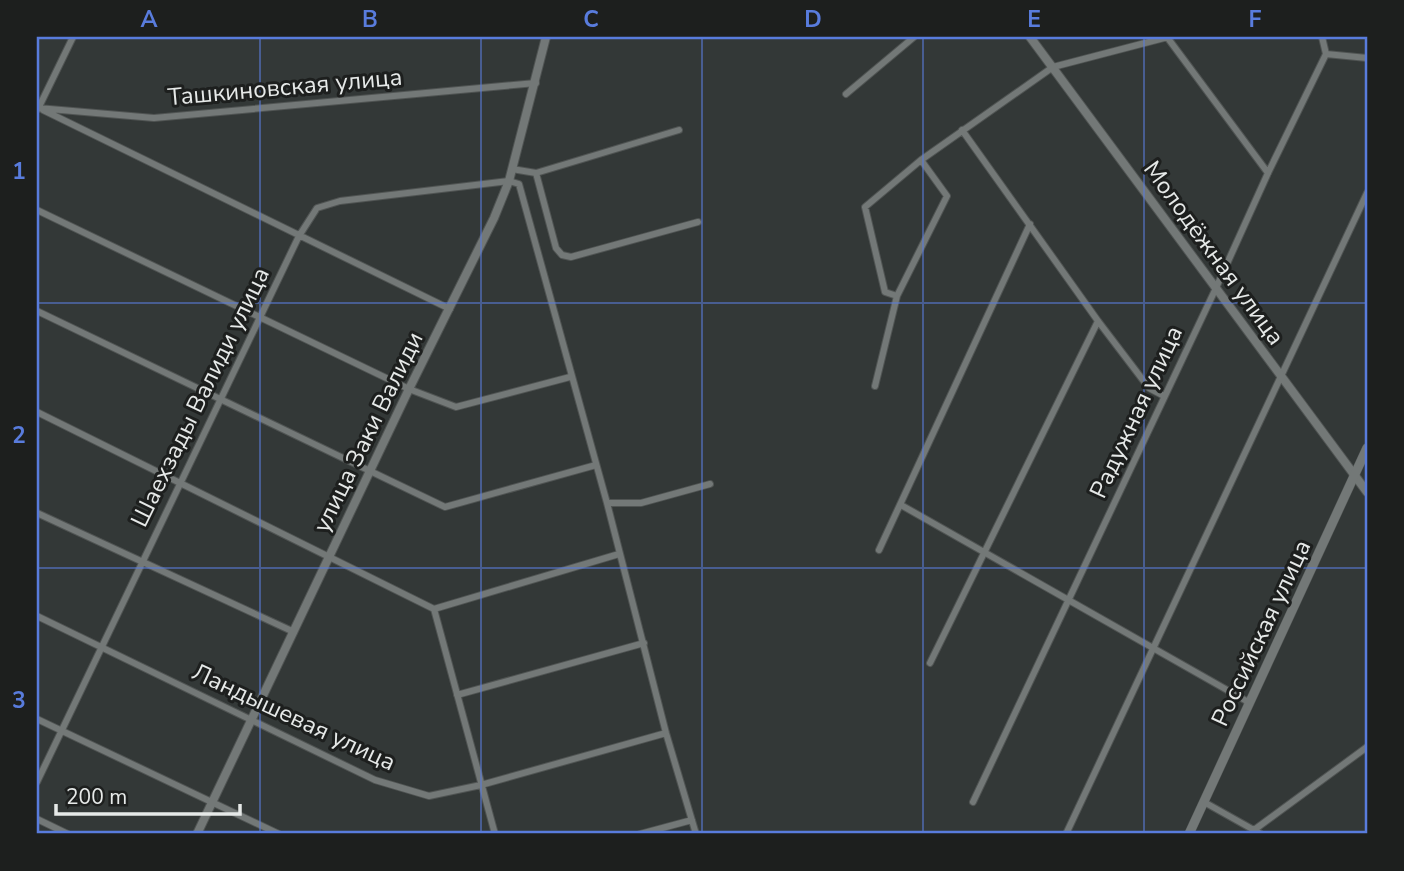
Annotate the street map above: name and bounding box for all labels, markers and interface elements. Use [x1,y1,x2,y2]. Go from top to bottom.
text: A [140,4,158,35]
text: B [362,4,378,35]
text: C [583,4,599,35]
text: D [804,4,822,35]
text: E [1027,4,1041,35]
text: F [1249,4,1262,35]
street label: Ташкиновская улица [166,61,404,113]
street label: Молодёжная улица [1136,154,1292,352]
text: 1 [12,156,26,187]
street label: Шаехзады Валиди улица [123,262,277,532]
street label: Радужная улица [1082,321,1190,503]
street label: улица Заки Валиди [306,326,430,538]
text: 2 [12,420,26,451]
street label: Российская улица [1204,535,1318,731]
street label: Ландышевая улица [187,656,401,778]
text: 3 [12,685,26,716]
scale bar [56,773,240,817]
text: 200 m [66,783,127,811]

